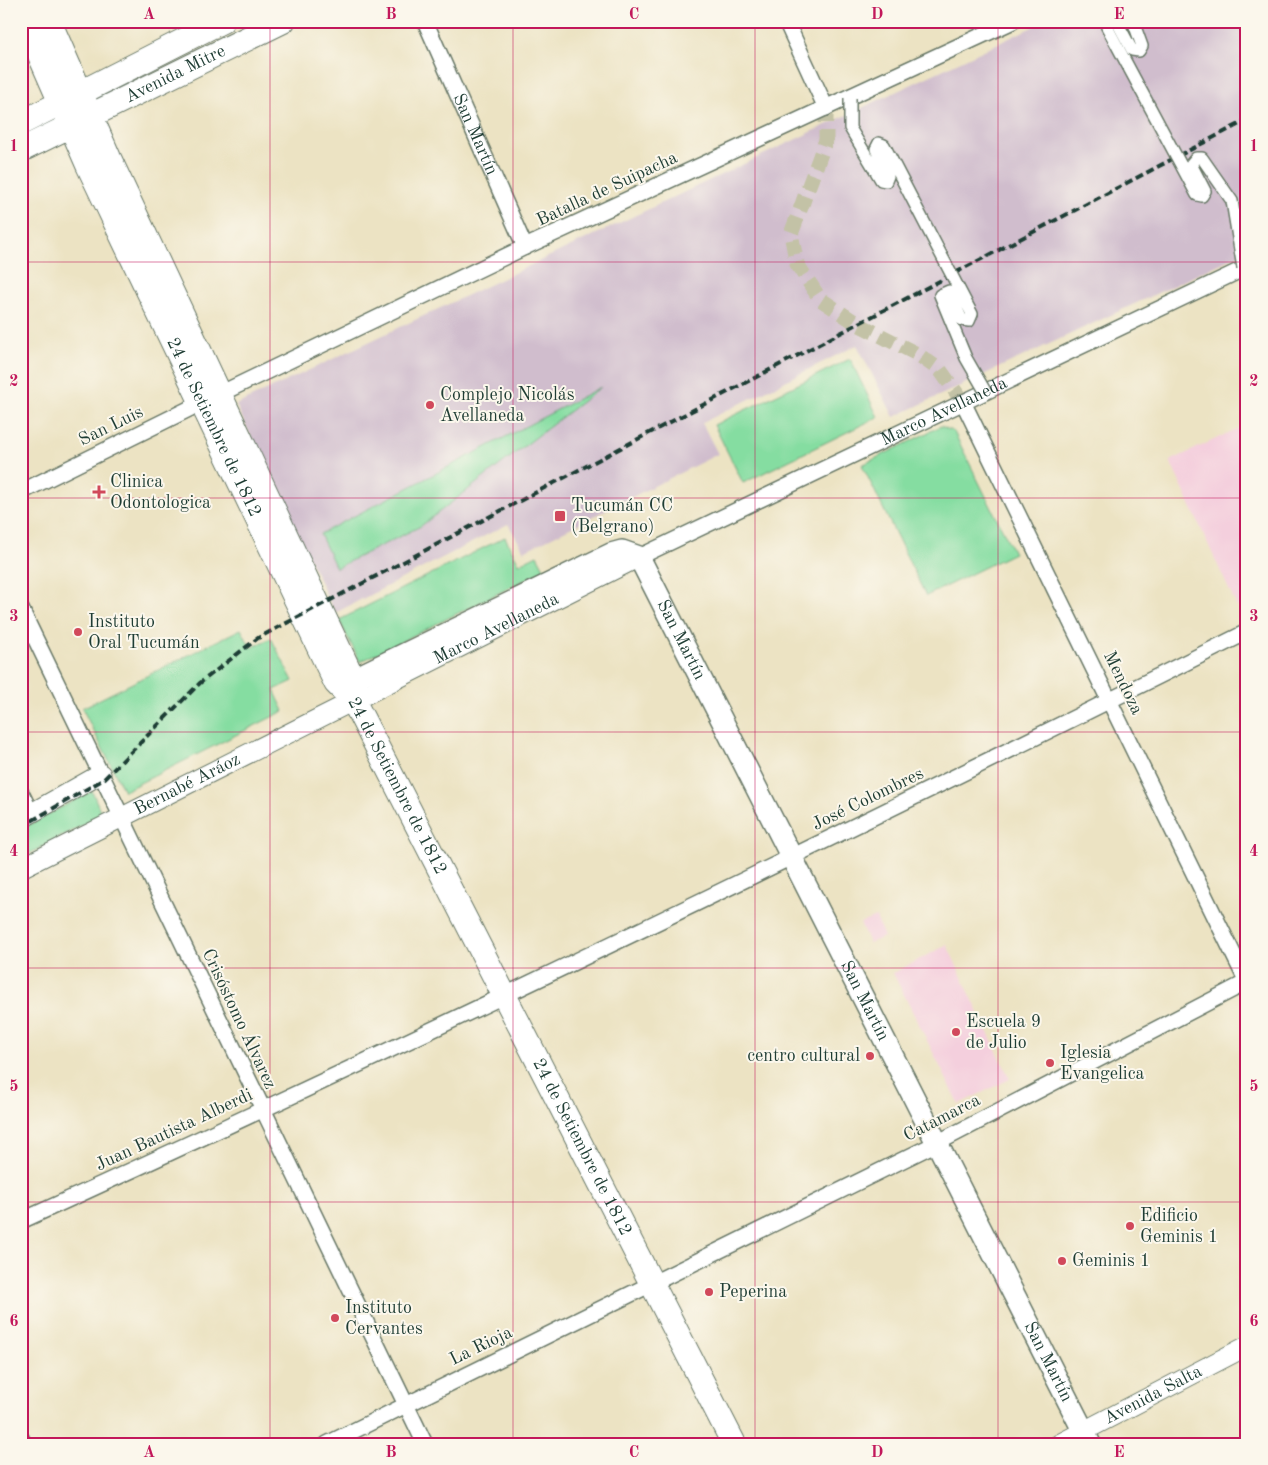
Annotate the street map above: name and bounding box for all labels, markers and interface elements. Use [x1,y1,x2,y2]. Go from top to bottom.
text: A [143,7,155,23]
text: B [385,7,397,23]
text: C [629,7,639,23]
text: D [871,7,883,23]
text: E [1113,7,1125,23]
street label: Avenida Mitre [122,42,228,106]
street label: San Martín [449,91,501,178]
text: 1 [9,139,19,155]
text: 1 [1249,139,1259,155]
street label: Batalla de Suipacha [534,148,680,230]
street label: 24 de Setiembre de 1812 [163,335,264,520]
text: 2 [9,374,19,390]
street label: Marco Avellaneda [878,374,1010,449]
text: 2 [1249,374,1259,390]
place label: Complejo Nicolás Avellaneda [440,386,575,425]
marker: Complejo Nicolás Avellaneda [424,399,436,411]
street label: San Luis [76,403,146,449]
place label: Clinica Odontologica [110,473,211,512]
marker: Clinica Odontologica [92,485,106,499]
place label: Tucumán CC (Belgrano) [571,497,673,536]
marker: Tucumán CC (Belgrano) [553,509,567,523]
street label: Marco Avellaneda [431,590,562,668]
street label: San Martín [653,597,709,683]
text: 3 [9,609,19,625]
text: 3 [1249,609,1259,625]
place label: Instituto Oral Tucumán [88,613,200,652]
marker: Instituto Oral Tucumán [72,626,84,638]
street label: Mendoza [1100,648,1146,718]
street label: 24 de Setiembre de 1812 [344,694,450,877]
street label: Bernabé Aráoz [131,750,243,819]
street label: José Colombres [809,764,927,834]
text: 4 [9,844,19,860]
text: 4 [1249,844,1259,860]
street label: Crisóstomo Álvarez [199,944,283,1092]
street label: San Martín [837,958,893,1044]
place label: Escuela 9 de Julio [966,1013,1041,1052]
marker: Escuela 9 de Julio [950,1026,962,1038]
place label: Iglesia Evangelica [1060,1044,1145,1083]
place label: centro cultural [747,1047,860,1065]
marker: centro cultural [864,1050,876,1062]
street label: 24 de Setiembre de 1812 [529,1056,635,1239]
marker: Iglesia Evangelica [1044,1057,1056,1069]
text: 5 [9,1079,19,1095]
text: 5 [1249,1079,1259,1095]
street label: Juan Bautista Alberdi [93,1086,255,1174]
street label: Catamarca [901,1091,983,1145]
place label: Edificio Geminis 1 [1140,1207,1218,1246]
marker: Edificio Geminis 1 [1124,1220,1136,1232]
place label: Geminis 1 [1072,1252,1150,1270]
marker: Geminis 1 [1056,1255,1068,1267]
place label: Peperina [719,1283,787,1301]
marker: Peperina [703,1286,715,1298]
place label: Instituto Cervantes [345,1299,423,1338]
marker: Instituto Cervantes [329,1312,341,1324]
text: 6 [9,1314,19,1330]
text: 6 [1249,1314,1259,1330]
street label: San Martín [1020,1319,1076,1405]
street label: La Rioja [447,1323,515,1369]
street label: Avenida Salta [1101,1362,1205,1428]
text: A [143,1445,155,1461]
text: B [385,1445,397,1461]
text: C [629,1445,639,1461]
text: D [871,1445,883,1461]
text: E [1113,1445,1125,1461]

